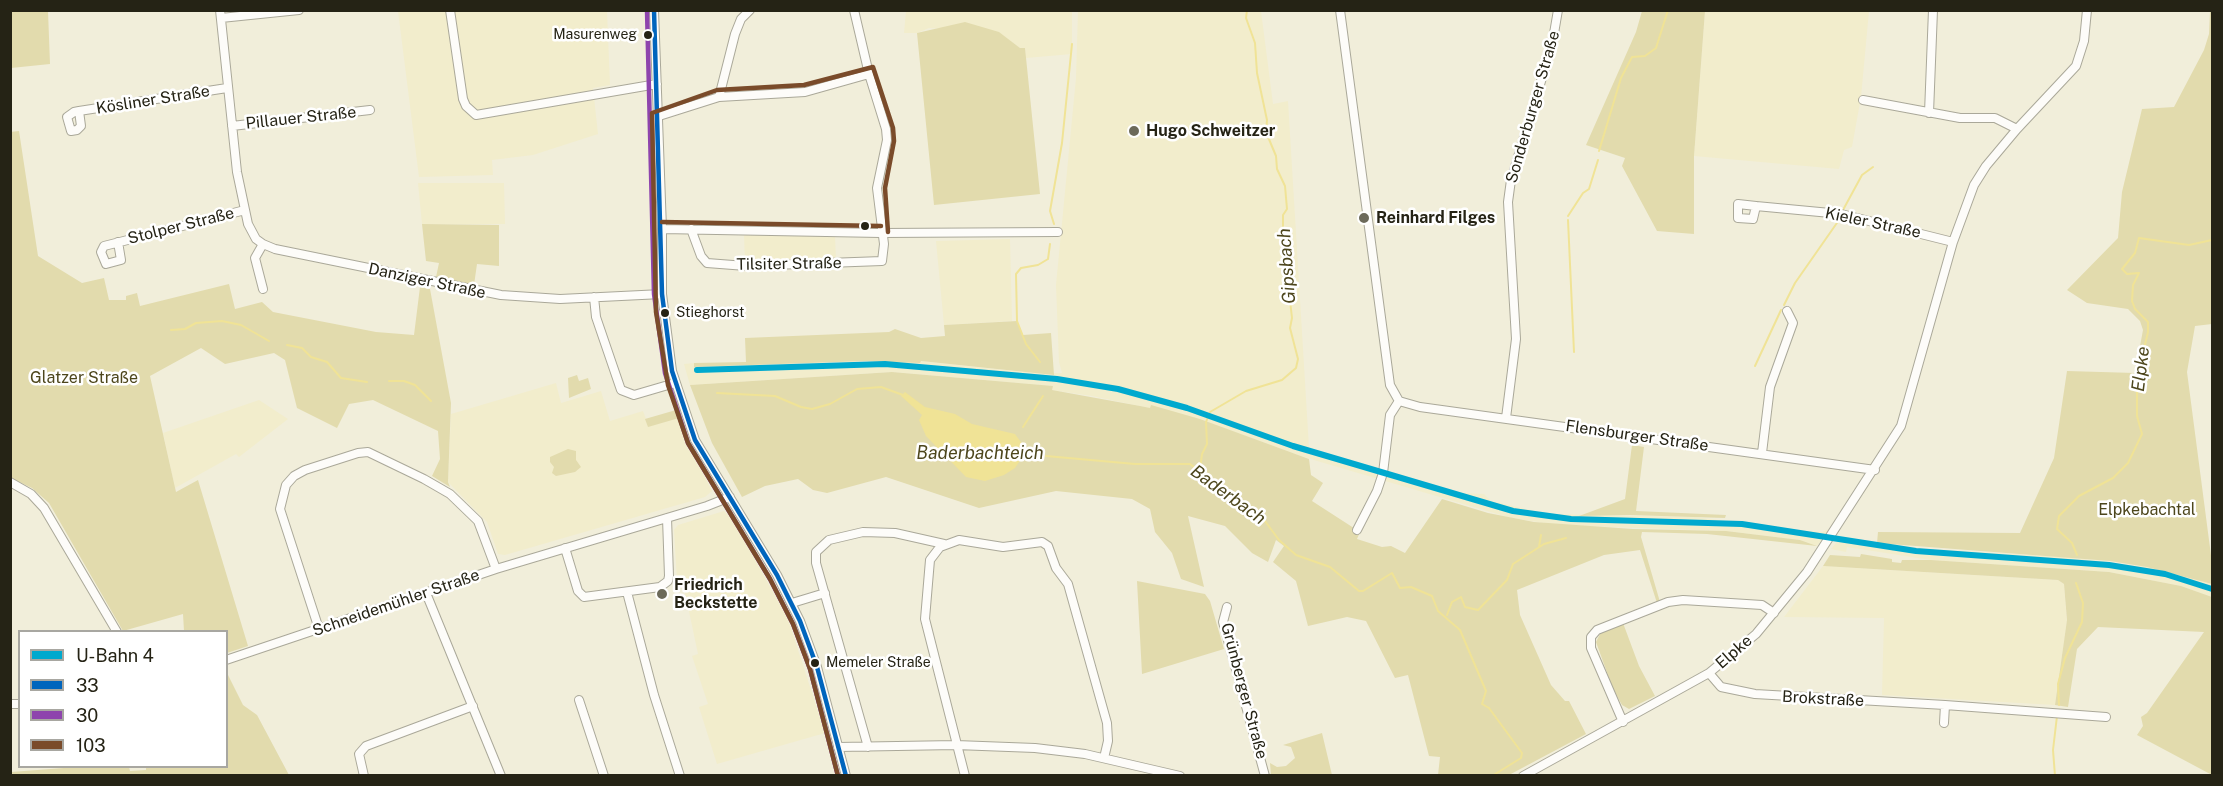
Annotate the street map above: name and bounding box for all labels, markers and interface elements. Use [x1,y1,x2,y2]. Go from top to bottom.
place label: Masurenweg [553,27,637,43]
marker: Masurenweg [642,29,654,41]
street label: Sonderburger Straße [1502,29,1564,185]
street label: Kösliner Straße [95,82,211,118]
street label: Pillauer Straße [245,103,357,133]
place label: Hugo Schweitzer [1146,121,1275,141]
marker: Hugo Schweitzer [1127,124,1141,138]
street label: Kieler Straße [1823,203,1923,243]
street label: Stolper Straße [126,204,236,248]
place label: Reinhard Filges [1376,208,1495,228]
marker: Reinhard Filges [1357,211,1371,225]
unlabelled marker [859,220,871,232]
water label: Gipsbach [1274,227,1300,305]
street label: Tilsiter Straße [736,253,842,275]
street label: Danziger Straße [367,259,487,303]
place label: Stieghorst [676,305,744,321]
marker: Stieghorst [659,307,671,319]
water label: Elpke [2128,345,2154,393]
park label: Glatzer Straße [30,368,138,388]
street label: Flensburger Straße [1564,416,1710,456]
water label: Baderbachteich [916,442,1044,464]
water label: Baderbach [1186,461,1270,529]
park label: Elpkebachtal [2098,500,2196,520]
street label: Schneidemühler Straße [310,565,482,641]
place label: Friedrich Beckstette [674,575,757,613]
marker: Friedrich Beckstette [655,587,669,601]
street label: Grünberger Straße [1217,621,1271,761]
legend [18,630,228,768]
street label: Elpke [1712,631,1756,673]
text: U-Bahn 4 [76,645,154,666]
place label: Memeler Straße [826,655,931,671]
marker: Memeler Straße [809,657,821,669]
text: 33 [76,675,99,696]
street label: Brokstraße [1781,687,1865,711]
text: 30 [76,705,98,726]
text: 103 [76,735,106,756]

